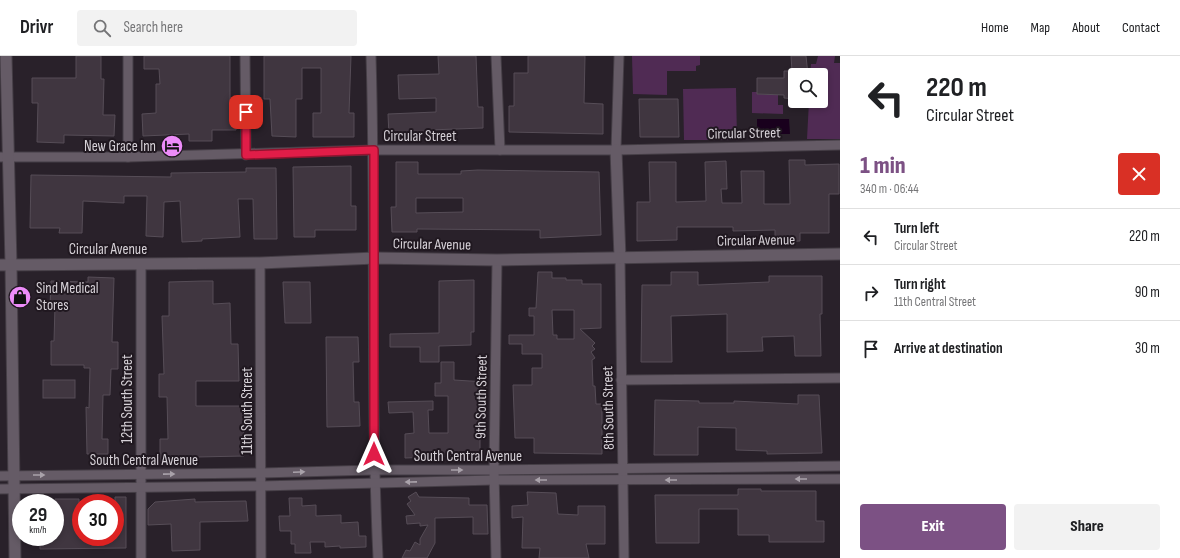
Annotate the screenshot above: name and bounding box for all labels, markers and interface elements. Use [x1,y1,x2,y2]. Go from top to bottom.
search box [77,10,357,46]
text: Drivr [20,16,53,39]
icon: search [91,17,113,39]
text: Search here [123,18,183,37]
text: Home [981,19,1009,36]
text: Map [1031,19,1050,36]
text: About [1072,19,1100,36]
text: Contact [1122,19,1160,36]
map controls [788,68,828,108]
button: search [788,68,828,108]
text: 220 m [926,71,987,104]
icon: left [860,72,912,124]
pin [229,95,263,129]
icon: arrive [235,101,257,123]
text: Circular Street [926,105,1014,126]
street label: Circular Street [707,123,781,144]
street label: Circular Street [383,127,457,146]
hotel icon: New Grace Inn [159,133,185,159]
place label: New Grace Inn [84,137,156,156]
text: 1 min [860,151,906,180]
button: close [1118,153,1160,195]
text: 340 m · 06:44 [860,181,919,197]
text: Turn left [894,219,939,238]
icon: left [860,226,882,248]
text: 220 m [1129,227,1160,246]
street label: Circular Avenue [717,230,795,251]
street label: Circular Avenue [393,234,471,255]
text: Circular Street [894,238,958,254]
street label: Circular Avenue [69,240,147,259]
text: Turn right [894,275,946,294]
place label: Sind Medical Stores [36,279,99,315]
icon: right [860,282,882,304]
text: 90 m [1135,283,1160,302]
shop icon: Sind Medical Stores [7,284,33,310]
text: 11th Central Street [894,294,976,310]
icon: arrive [860,338,882,360]
text: Arrive at destination [894,339,1003,358]
text: 30 m [1135,339,1160,358]
street label: 12th South Street [118,354,137,443]
street label: 9th South Street [471,354,492,439]
street label: 8th South Street [598,365,619,450]
street label: 11th South Street [238,367,257,455]
position arrow [353,433,395,475]
street label: South Central Avenue [414,447,522,466]
street label: South Central Avenue [90,451,198,470]
one-way arrow [451,467,464,473]
one-way arrow [293,469,306,475]
one-way arrow [163,471,176,477]
one-way arrow [33,472,46,478]
one-way arrow [794,476,807,482]
one-way arrow [534,477,547,483]
one-way arrow [664,477,677,483]
one-way arrow [405,478,417,485]
speed limit sign: 30 [72,494,124,546]
text: 29 [29,503,47,527]
button: Exit [860,504,1006,550]
button: Share [1014,504,1160,550]
text: km/h [29,524,47,536]

